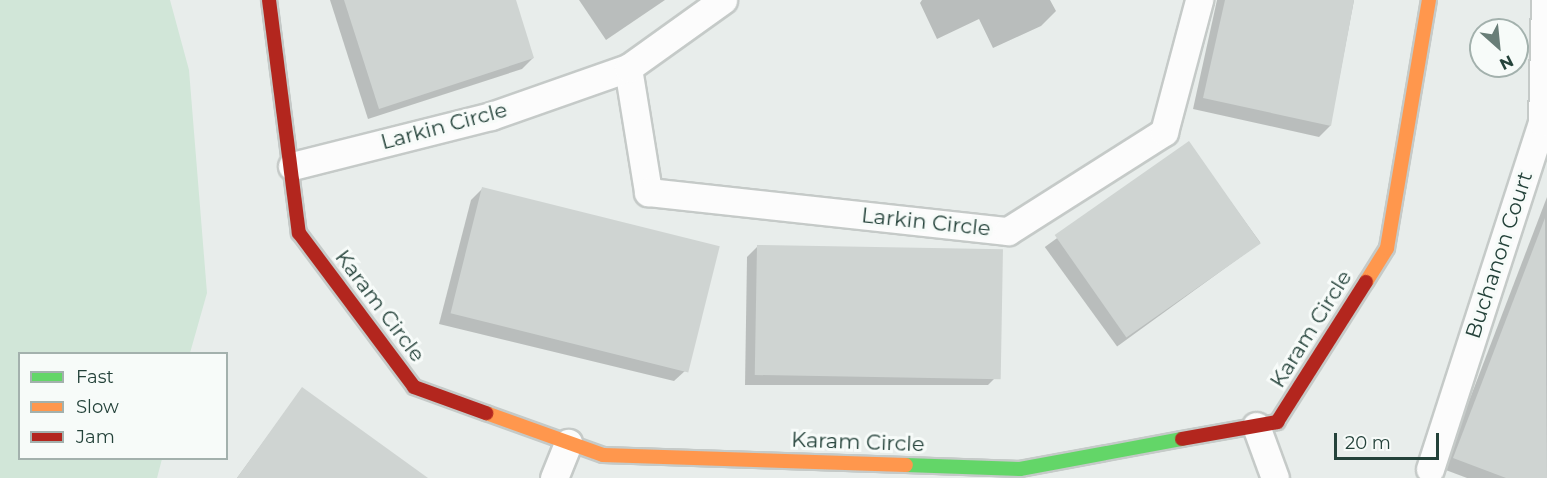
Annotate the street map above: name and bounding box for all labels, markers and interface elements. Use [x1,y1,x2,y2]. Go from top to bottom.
north arrow [1469,18,1529,78]
text: N [1496,51,1517,74]
street label: Larkin Circle [378,97,510,155]
street label: Buchanon Court [1460,168,1538,342]
street label: Larkin Circle [860,203,992,241]
street label: Karam Circle [330,245,430,367]
street label: Karam Circle [1265,266,1357,392]
legend [18,352,228,460]
text: Fast [76,366,114,388]
text: Slow [76,396,119,418]
scale bar [1337,421,1442,459]
text: Jam [76,426,115,448]
street label: Karam Circle [791,427,925,457]
text: 20 m [1345,432,1391,454]

